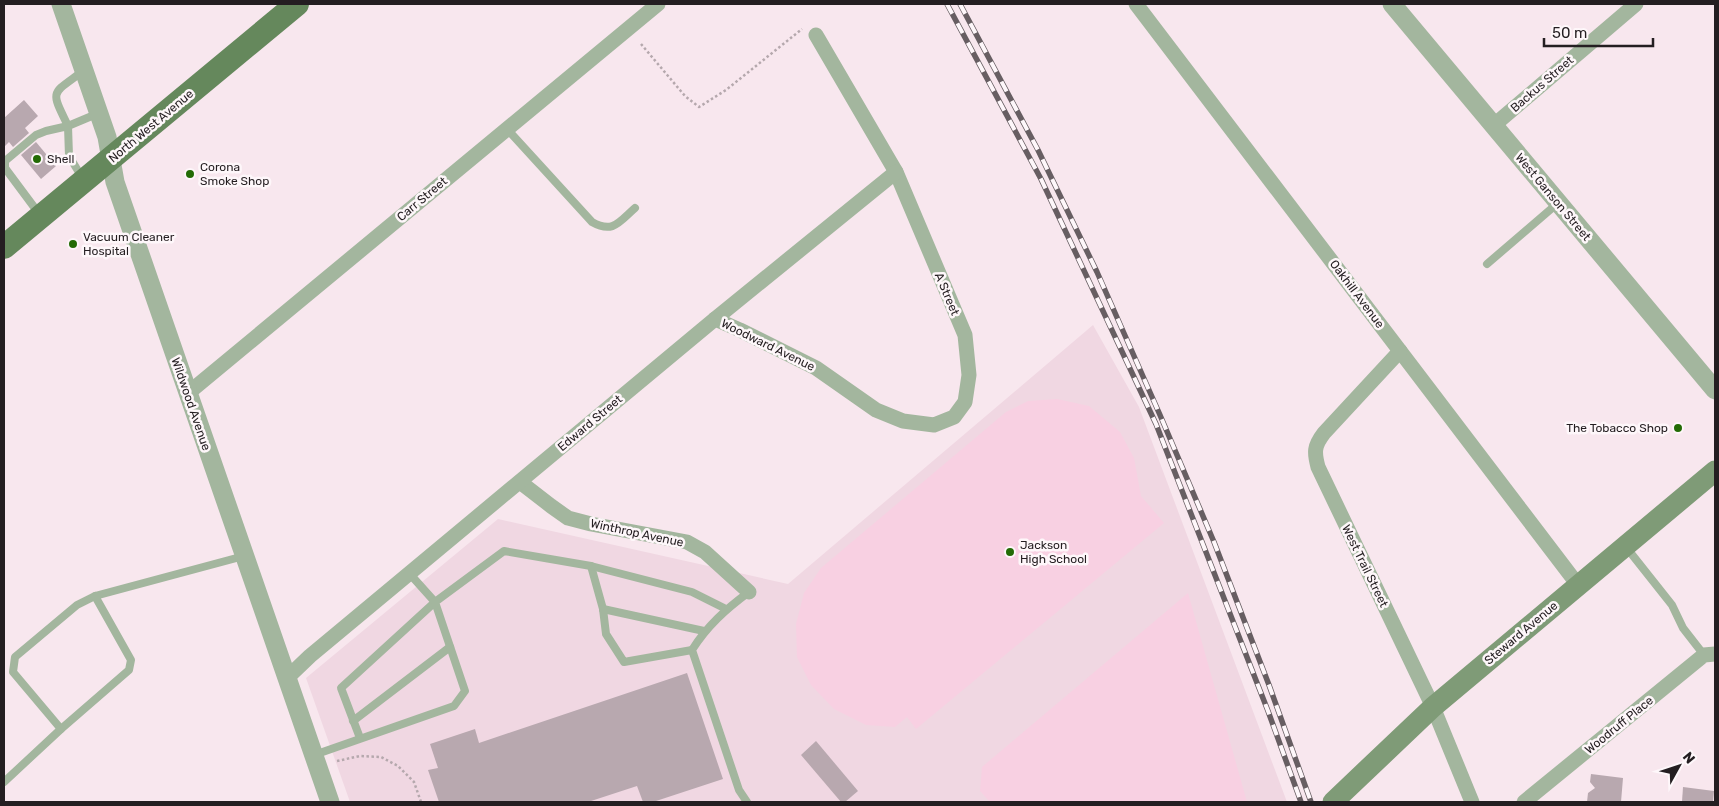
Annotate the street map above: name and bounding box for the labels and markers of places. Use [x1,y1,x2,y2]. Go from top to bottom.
place label: Shell [47,152,74,166]
marker: Shell [31,153,43,165]
place label: Corona Smoke Shop [200,160,269,188]
marker: Corona Smoke Shop [184,168,196,180]
place label: Vacuum Cleaner Hospital [83,230,175,258]
marker: Vacuum Cleaner Hospital [67,238,79,250]
place label: The Tobacco Shop [1566,421,1668,435]
marker: The Tobacco Shop [1672,422,1684,434]
place label: Jackson High School [1020,538,1087,566]
marker: Jackson High School [1004,546,1016,558]

